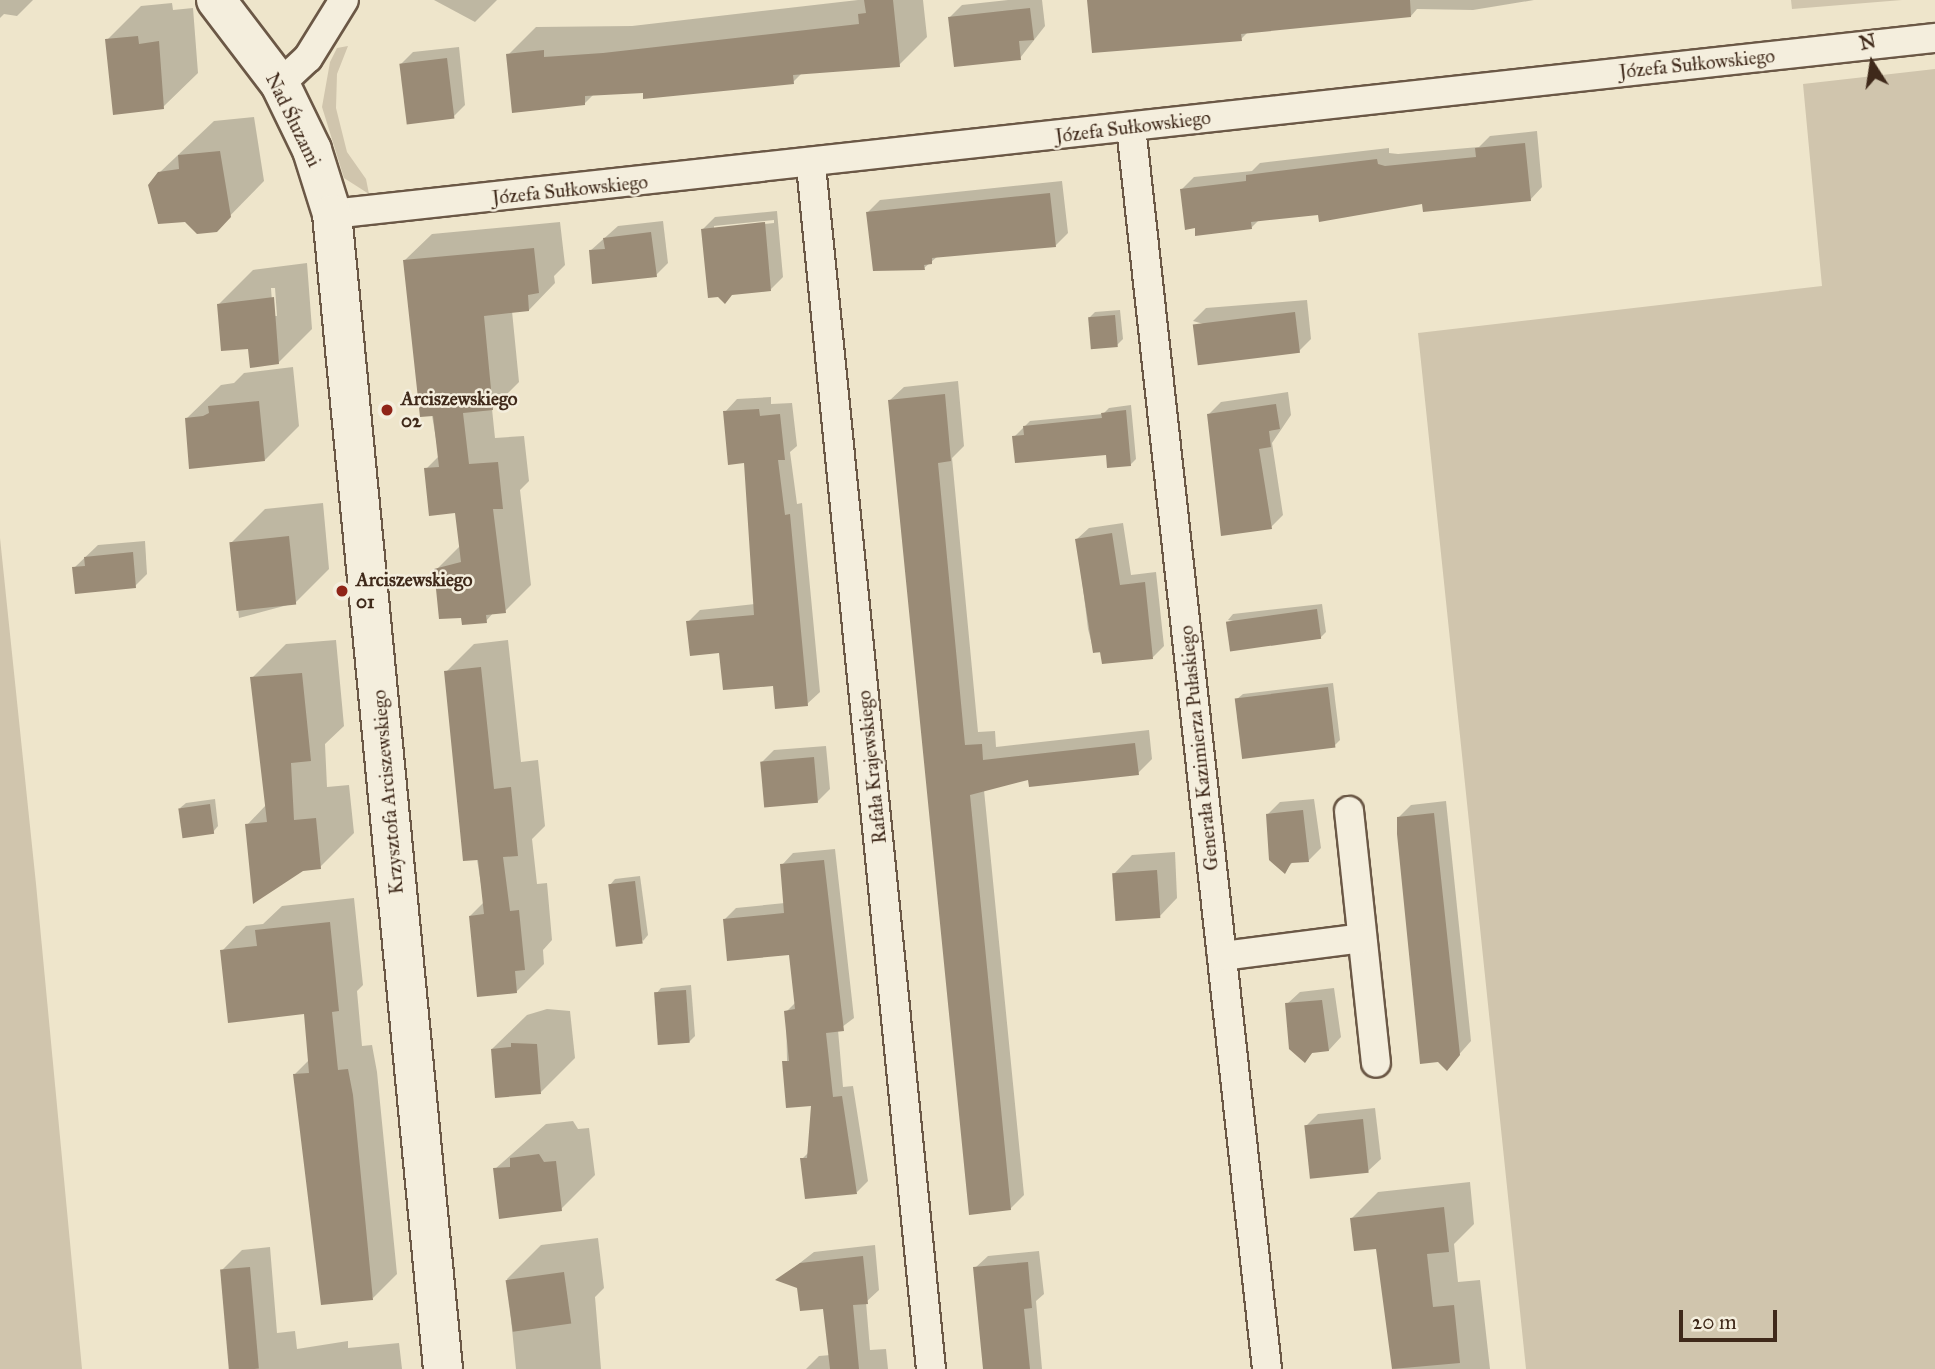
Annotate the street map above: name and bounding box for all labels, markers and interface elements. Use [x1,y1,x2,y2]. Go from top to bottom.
north arrow [1837,28,1907,98]
text: N [1857,29,1878,55]
street label: Józefa Sułkowskiego [1618,44,1776,84]
street label: Nad Śluzami [261,69,325,171]
street label: Józefa Sułkowskiego [1054,106,1212,148]
street label: Józefa Sułkowskiego [491,170,649,210]
place label: Arciszewskiego 02 [401,388,517,432]
marker: Arciszewskiego 02 [379,402,395,418]
place label: Arciszewskiego 01 [356,569,472,613]
marker: Arciszewskiego 01 [334,583,350,599]
street label: Generała Kazimierza Pułaskiego [1175,624,1223,872]
street label: Krzysztofa Arciszewskiego [368,689,408,895]
street label: Rafała Krajewskiego [853,689,891,845]
scale bar [1683,1296,1781,1340]
text: 20 m [1692,1309,1737,1335]

